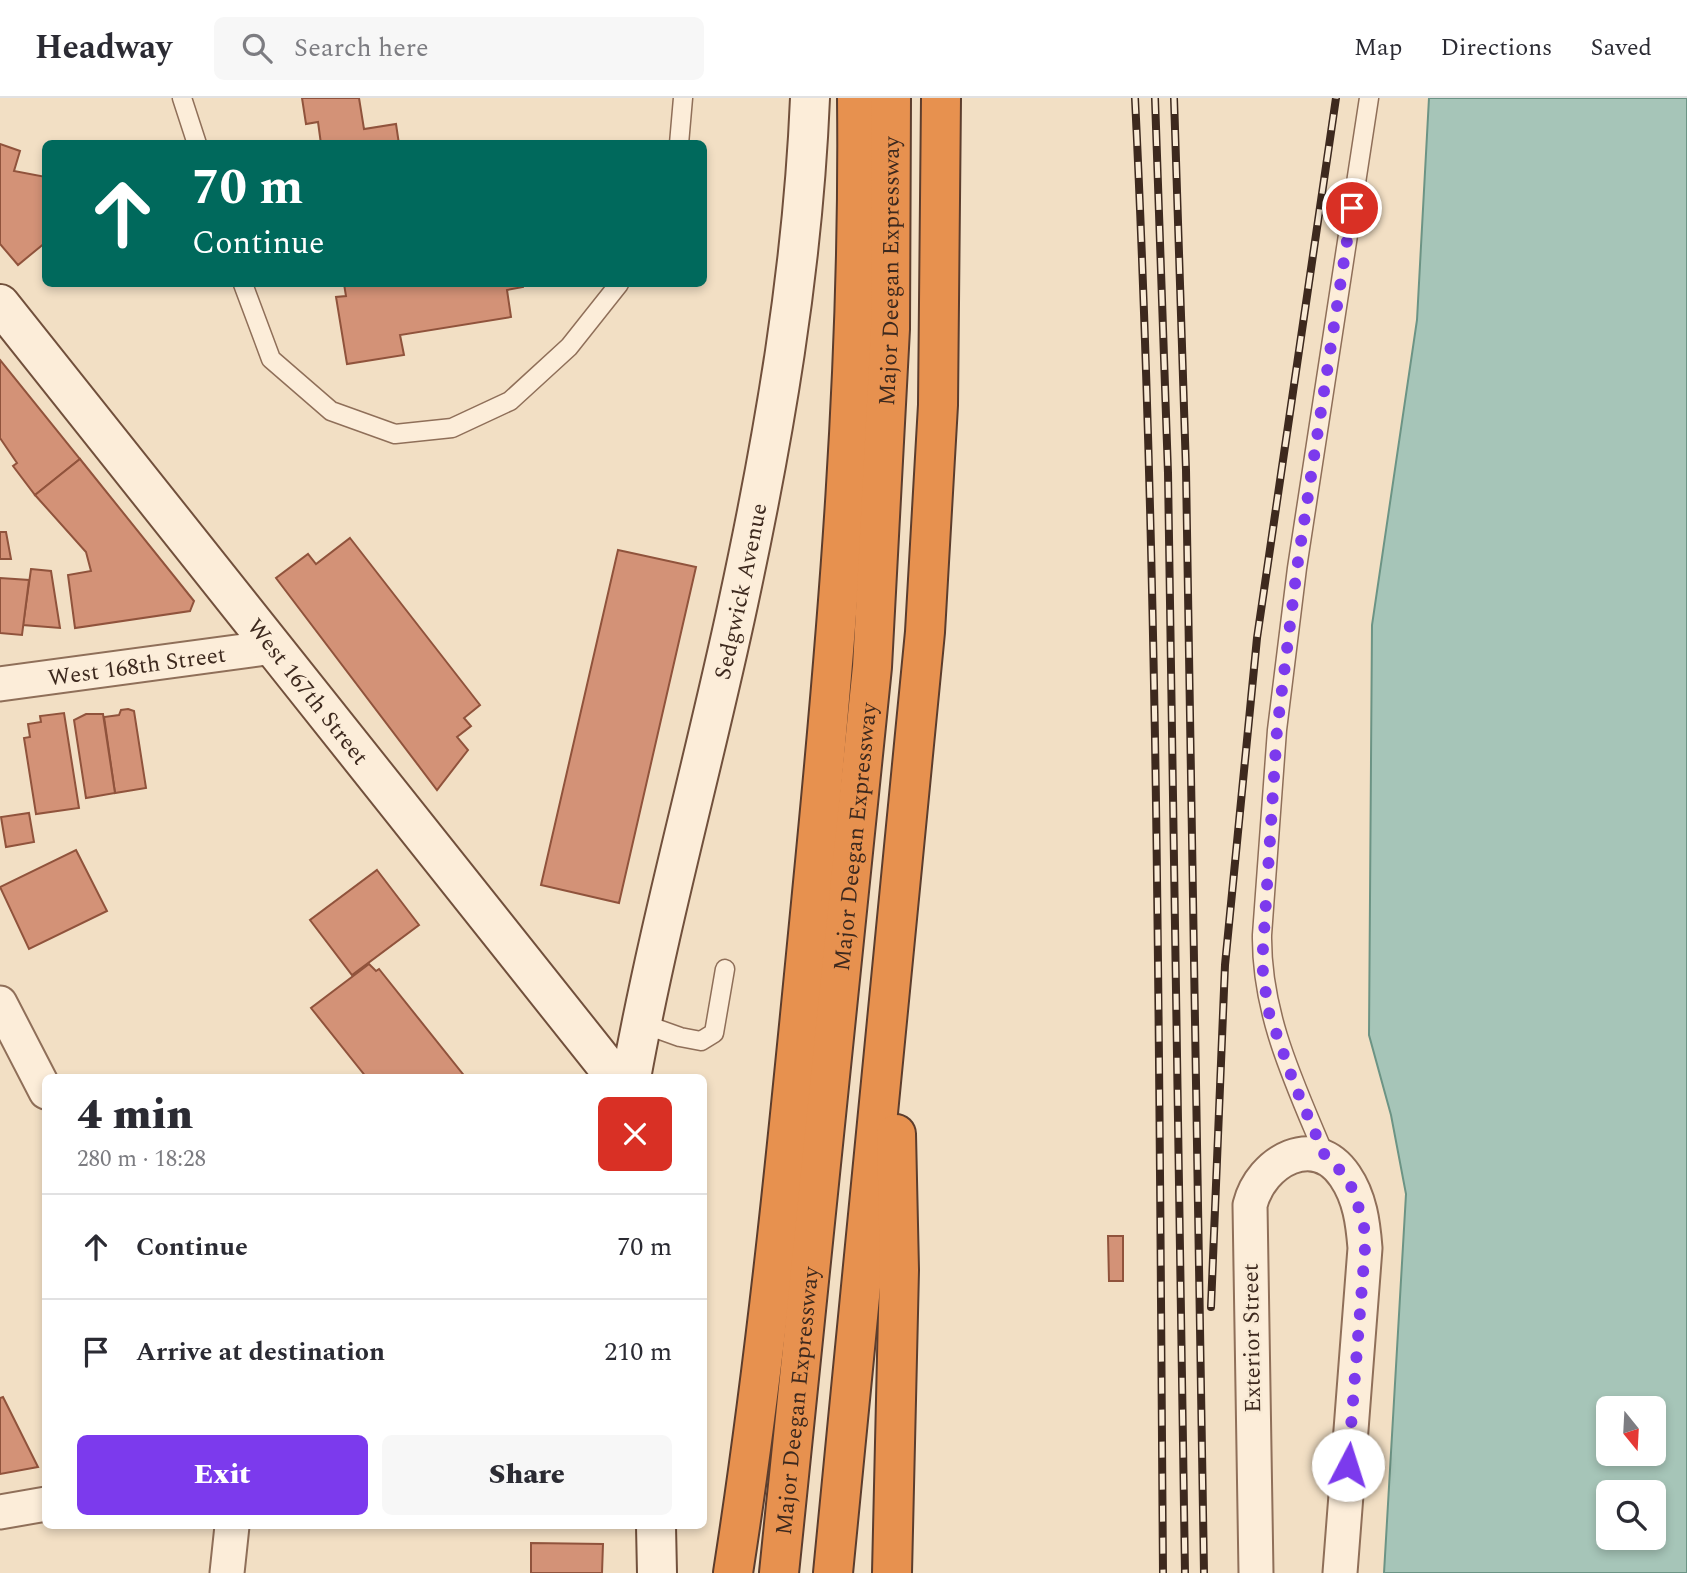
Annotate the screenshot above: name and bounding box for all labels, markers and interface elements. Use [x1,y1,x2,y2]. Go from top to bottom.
search box [214,17,704,80]
text: Headway [35,23,172,73]
text: Search here [294,28,429,68]
icon: search [238,29,276,67]
text: Map [1354,30,1402,66]
text: Directions [1440,30,1552,66]
text: Saved [1590,30,1652,66]
street label: Major Deegan Expressway [870,135,910,407]
text: 70 m [192,151,303,226]
icon: ahead [77,168,168,259]
pin [1322,178,1382,238]
icon: arrive [1333,189,1371,227]
text: Continue [192,219,325,268]
street label: Sedgwick Avenue [706,500,777,683]
street label: West 167th Street [238,611,377,773]
street label: West 168th Street [46,638,228,696]
street label: Major Deegan Expressway [825,700,887,973]
text: 4 min [77,1084,193,1147]
button: close [598,1097,672,1171]
text: 280 m · 18:28 [77,1142,206,1177]
text: Continue [136,1227,248,1267]
text: 70 m [617,1227,672,1267]
icon: ahead [77,1228,115,1266]
street label: Exterior Street [1234,1263,1271,1413]
street label: Major Deegan Expressway [767,1264,829,1537]
text: Arrive at destination [136,1332,385,1372]
text: 210 m [604,1332,672,1372]
icon: arrive [77,1333,115,1371]
north arrow [1596,1396,1666,1466]
map controls [1596,1396,1666,1550]
position arrow [1311,1428,1385,1502]
button: Exit [77,1435,368,1515]
button: Share [382,1435,672,1515]
button: search [1596,1480,1666,1550]

